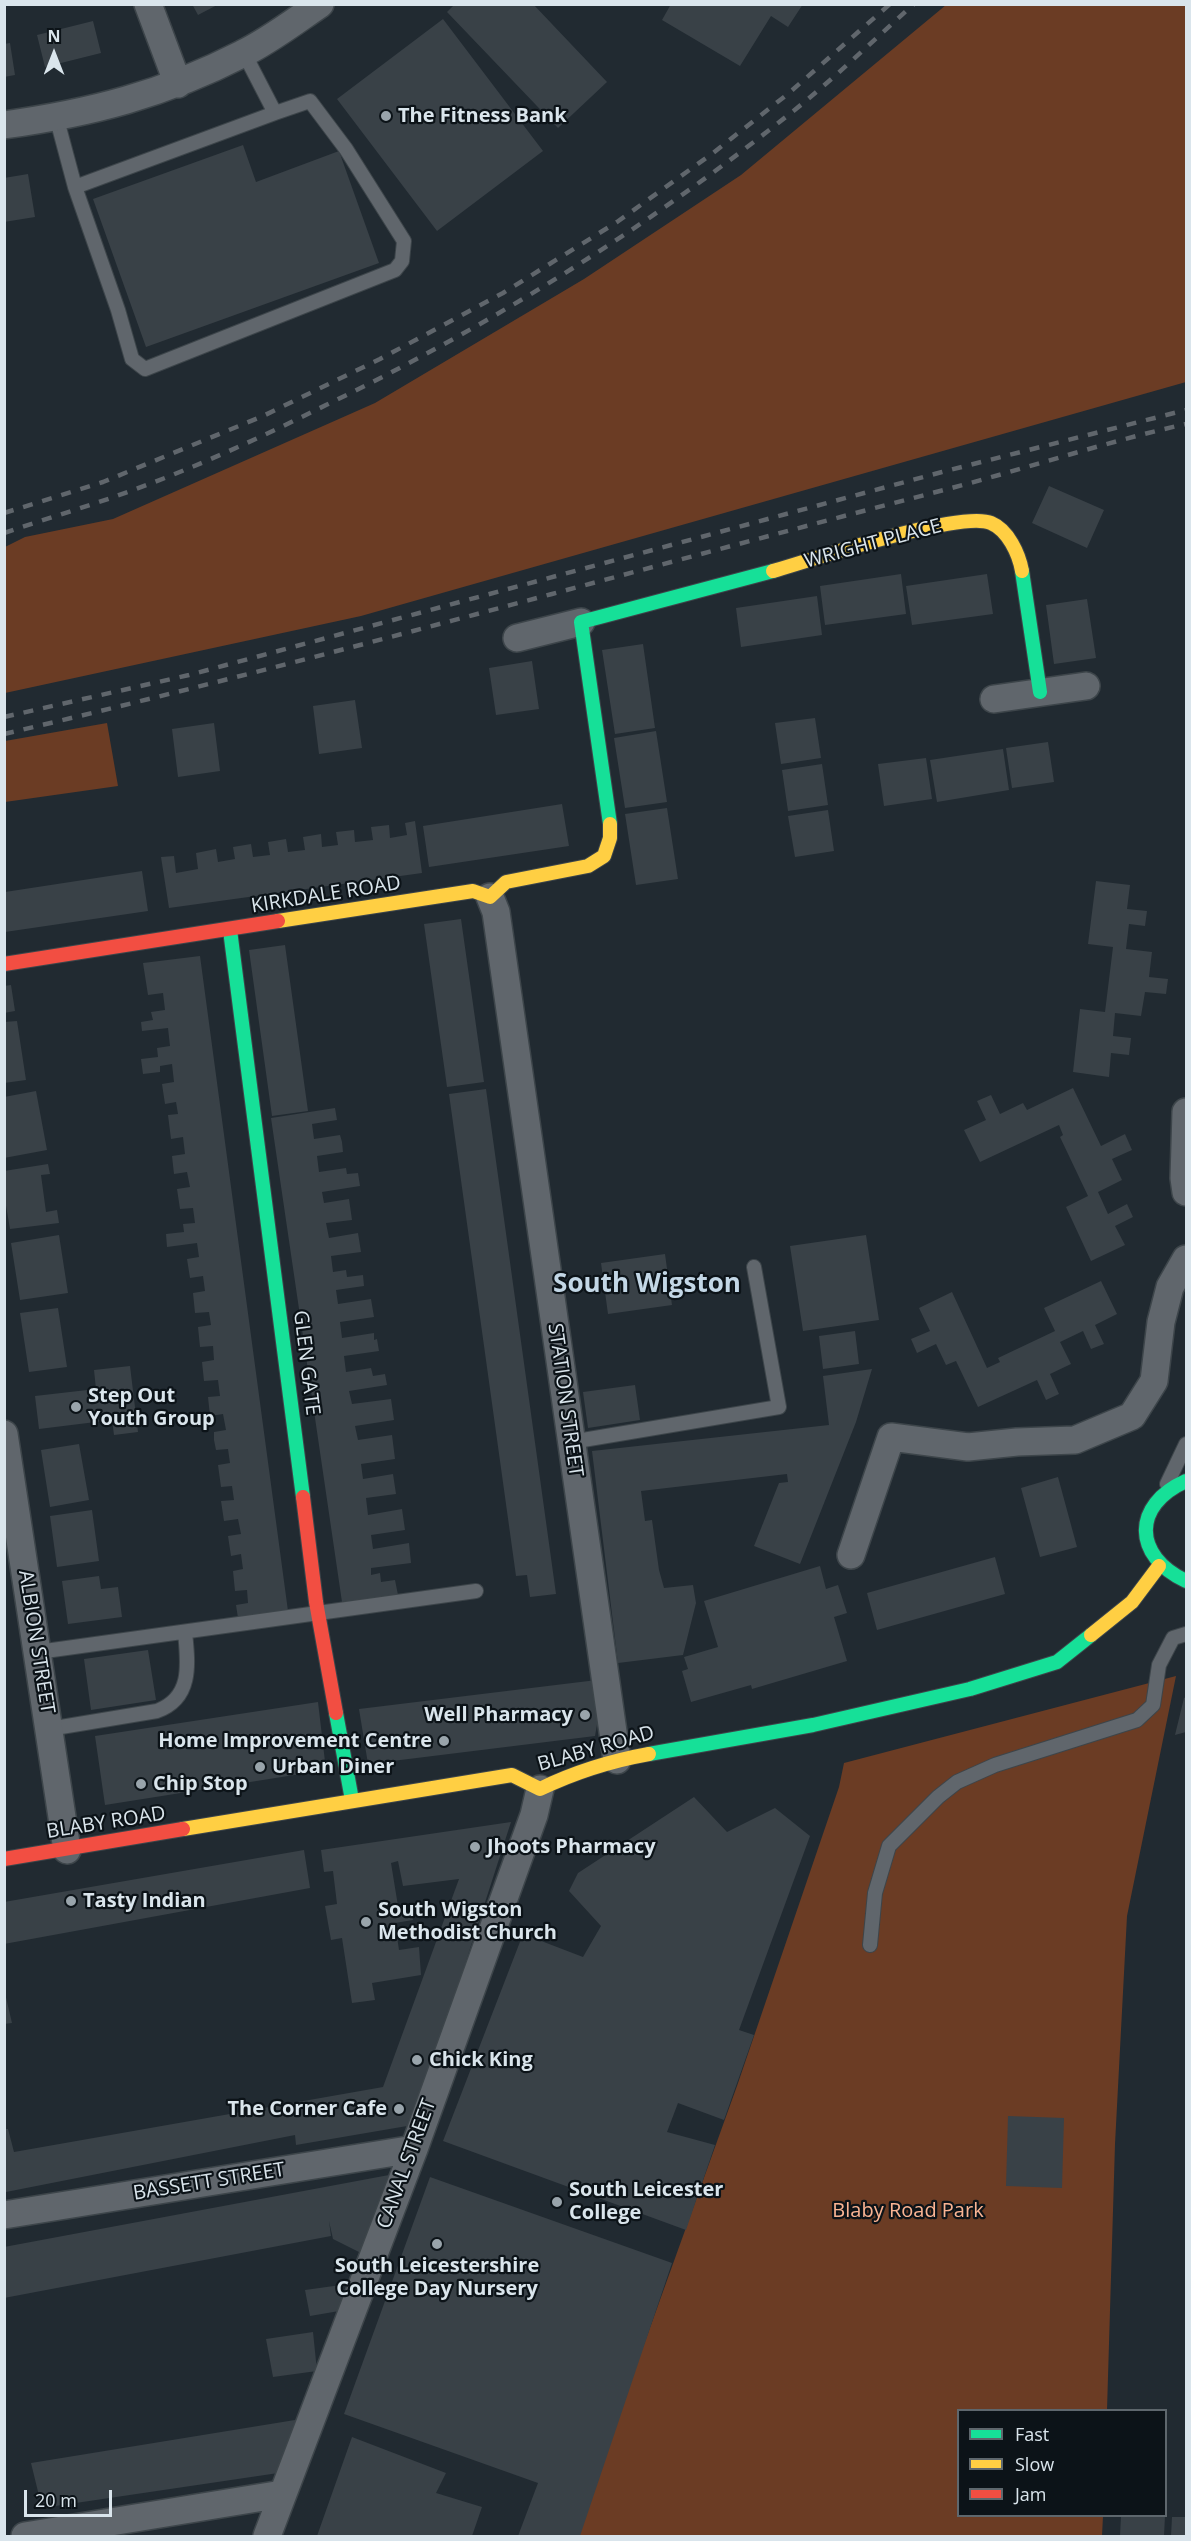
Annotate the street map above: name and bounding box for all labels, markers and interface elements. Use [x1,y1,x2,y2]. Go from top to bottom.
north arrow [24,24,84,84]
text: N [47,25,61,47]
place label: The Fitness Bank [398,104,567,128]
marker: The Fitness Bank [379,109,393,123]
street label: WRIGHT PLACE [802,514,944,574]
street label: KIRKDALE ROAD [249,871,403,919]
district label: South Wigston [553,1269,741,1301]
street label: GLEN GATE [288,1309,324,1417]
street label: STATION STREET [542,1322,588,1478]
place label: Step Out Youth Group [88,1384,215,1431]
marker: Step Out Youth Group [69,1400,83,1414]
street label: ALBION STREET [13,1569,59,1715]
place label: Well Pharmacy [424,1703,573,1727]
marker: Well Pharmacy [578,1708,592,1722]
street label: BLABY ROAD [535,1721,657,1777]
place label: Home Improvement Centre [158,1729,432,1753]
marker: Home Improvement Centre [437,1734,451,1748]
place label: Urban Diner [272,1755,394,1779]
marker: Urban Diner [253,1760,267,1774]
place label: Chip Stop [153,1772,248,1796]
marker: Chip Stop [134,1777,148,1791]
street label: BLABY ROAD [45,1802,167,1844]
place label: Jhoots Pharmacy [487,1835,656,1859]
marker: Jhoots Pharmacy [468,1840,482,1854]
place label: Tasty Indian [83,1889,206,1913]
marker: Tasty Indian [64,1894,78,1908]
place label: South Wigston Methodist Church [378,1898,557,1945]
marker: South Wigston Methodist Church [359,1915,373,1929]
place label: Chick King [429,2048,533,2072]
marker: Chick King [410,2053,424,2067]
street label: CANAL STREET [372,2096,442,2232]
place label: The Corner Cafe [227,2097,387,2121]
marker: The Corner Cafe [392,2102,406,2116]
street label: BASSETT STREET [131,2158,287,2206]
place label: South Leicester College [569,2178,723,2225]
marker: South Leicester College [550,2195,564,2209]
park label: Blaby Road Park [832,2199,984,2223]
marker: South Leicestershire College Day Nursery [430,2237,444,2251]
place label: South Leicestershire College Day Nursery [335,2254,539,2301]
legend [957,2409,1167,2517]
text: Fast [1015,2422,1049,2446]
text: Slow [1015,2452,1054,2476]
scale bar [27,2478,116,2516]
text: Jam [1015,2482,1047,2506]
text: 20 m [35,2488,77,2512]

